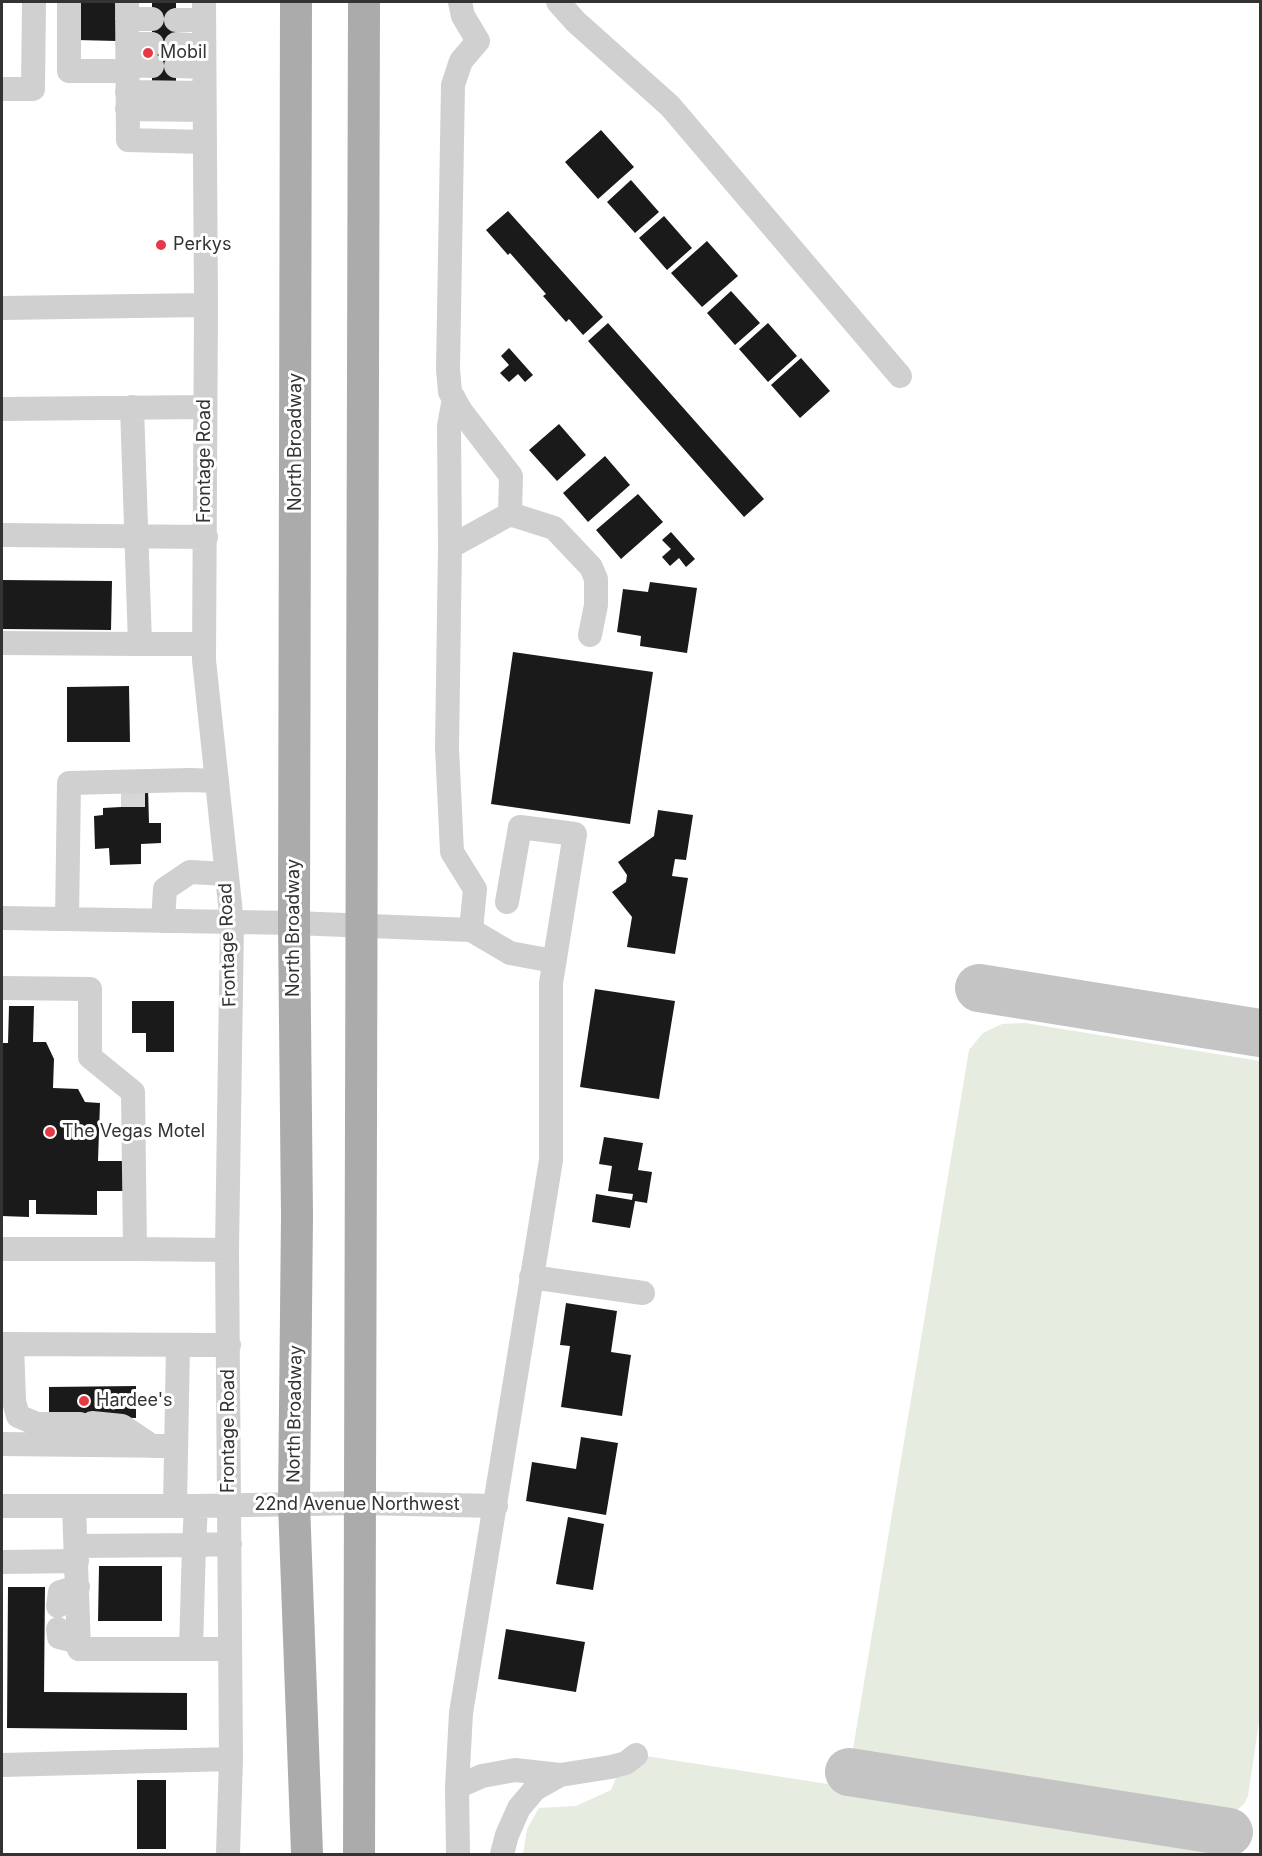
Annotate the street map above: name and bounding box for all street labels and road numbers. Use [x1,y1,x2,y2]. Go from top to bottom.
street label: North Broadway [285,373,307,511]
street label: Frontage Road [194,399,216,523]
street label: North Broadway [283,859,305,997]
street label: Frontage Road [215,883,241,1007]
street label: North Broadway [283,1345,307,1483]
street label: Frontage Road [218,1369,240,1493]
street label: 22nd Avenue Northwest [254,1494,460,1516]

